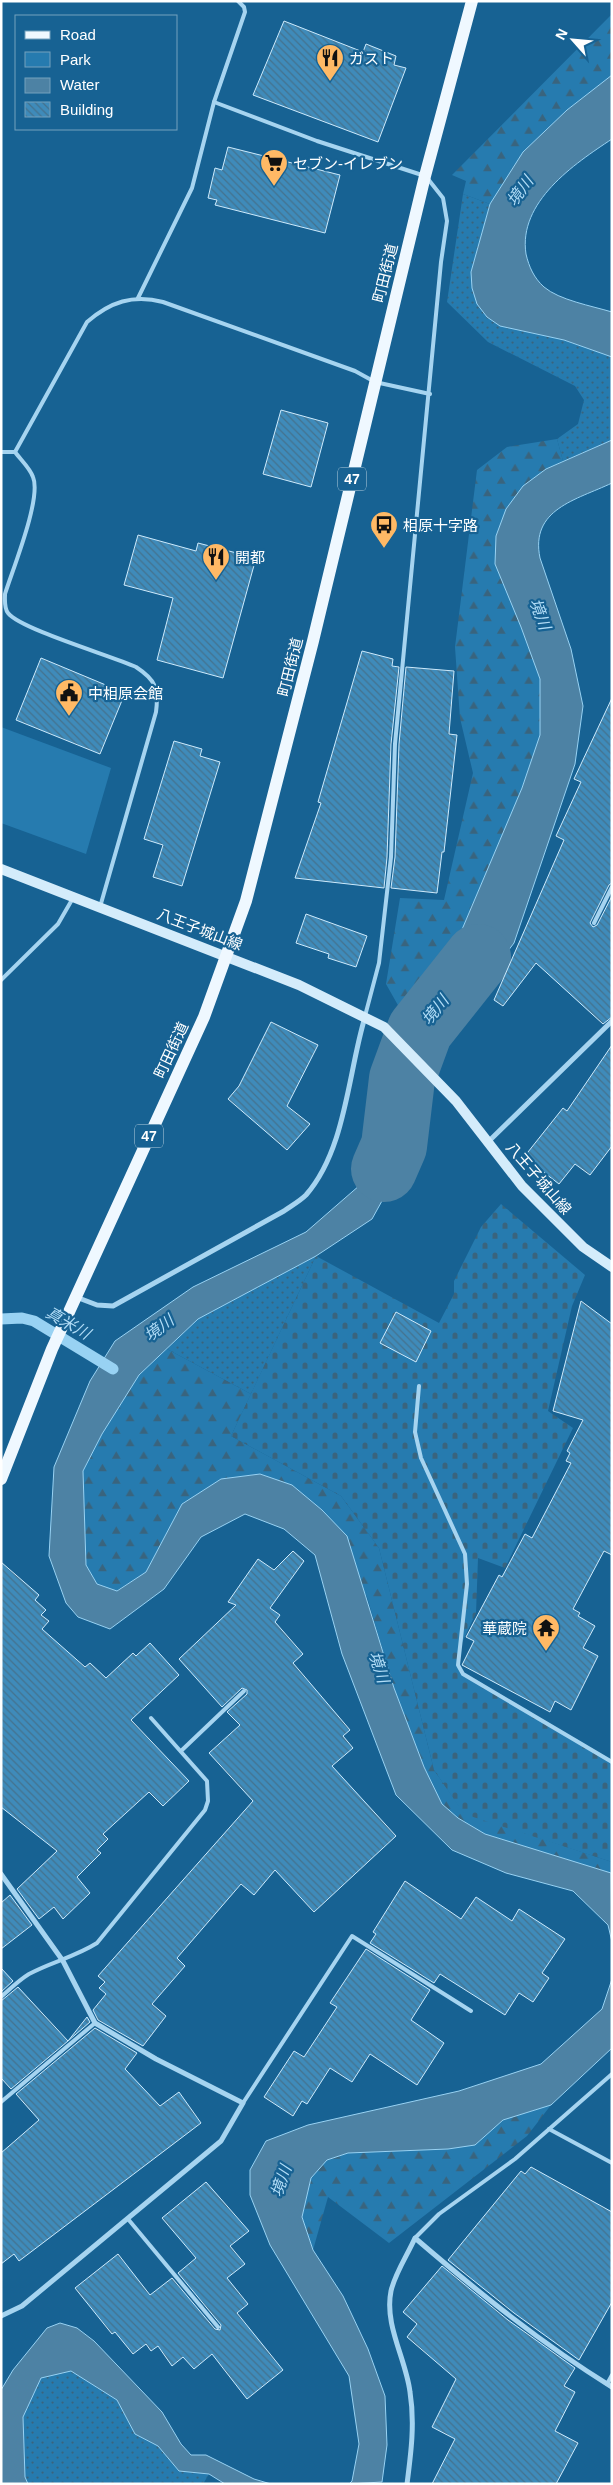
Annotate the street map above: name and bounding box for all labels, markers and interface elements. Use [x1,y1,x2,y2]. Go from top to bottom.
legend [15,15,178,130]
north arrow [548,15,598,65]
text: Road [60,26,96,43]
text: N [552,26,571,42]
restaurant icon: ガスト [315,43,345,82]
place label: ガスト [349,50,394,67]
text: Park [60,51,91,68]
text: Water [60,76,99,93]
text: Building [60,101,113,118]
supermarket icon: セブン-イレブン [259,148,289,187]
place label: セブン-イレブン [293,155,403,172]
water label: 境川 [504,171,537,209]
street label: 町田街道 [369,242,401,304]
road number: 47 [338,468,366,490]
bus stop icon: 相原十字路 [369,510,399,549]
place label: 相原十字路 [403,517,478,534]
restaurant icon: 開都 [201,542,231,581]
place label: 開都 [235,549,265,566]
water label: 境川 [526,596,554,634]
street label: 町田街道 [274,636,306,698]
public building icon: 中相原会館 [54,678,84,717]
place label: 中相原会館 [88,685,163,702]
street label: 八王子城山線 [155,905,245,953]
water label: 境川 [418,991,453,1028]
street label: 町田街道 [151,1019,191,1081]
road number: 47 [135,1124,163,1148]
street label: 八王子城山線 [503,1138,575,1218]
water label: 真米川 [43,1304,95,1343]
water label: 境川 [141,1310,178,1344]
temple icon: 華蔵院 [531,1613,561,1652]
place label: 華蔵院 [482,1620,527,1637]
water label: 境川 [366,1649,393,1687]
water label: 境川 [268,2161,295,2199]

